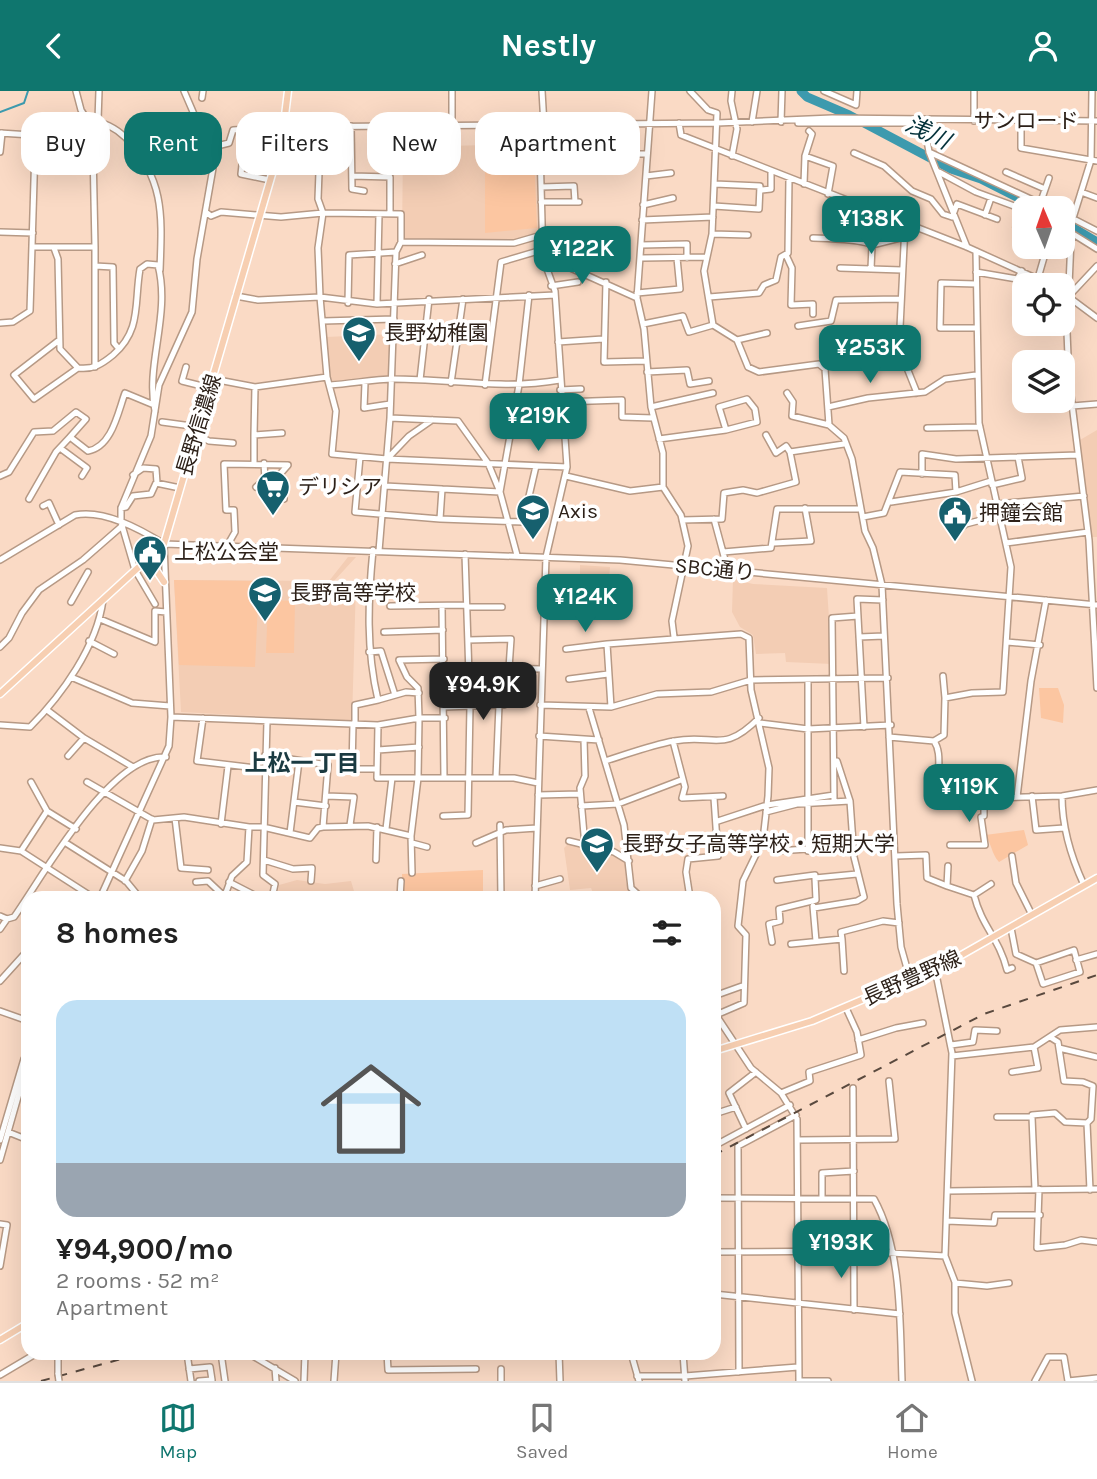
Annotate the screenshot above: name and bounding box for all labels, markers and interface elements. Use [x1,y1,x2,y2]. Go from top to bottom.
icon: back [35,27,73,65]
text: Nestly [501,27,596,64]
icon: person [1024,27,1062,65]
street label: サンロード [974,109,1079,133]
water label: 浅川 [901,110,957,156]
chip: Buy [21,112,110,175]
chip: Rent [124,112,222,175]
chip: Filters [236,112,353,175]
chip: New [367,112,461,175]
chip: Apartment [475,112,640,175]
north arrow [1012,196,1074,259]
map controls [1012,196,1075,413]
pin: ¥138K [822,197,920,256]
text: ¥138K [838,205,904,232]
pin: ¥122K [533,227,631,286]
text: ¥122K [550,235,614,262]
button: locate [1012,273,1075,336]
school or university icon: 長野幼稚園 [340,314,378,363]
place label: 長野幼稚園 [384,321,489,345]
pin: ¥253K [821,325,919,385]
text: ¥253K [835,334,905,361]
button: layers [1012,350,1075,413]
street label: 長野信濃線 [172,371,226,479]
pin: ¥219K [489,393,587,453]
text: ¥219K [506,402,570,429]
supermarket icon: デリシア [254,468,292,517]
place label: デリシア [298,475,382,499]
school or university icon: Axis [514,492,552,541]
public building icon: 押鐘会館 [936,494,974,543]
place label: Axis [558,499,598,523]
place label: 押鐘会館 [979,501,1063,525]
public building icon: 上松公会堂 [131,533,169,582]
place label: 上松公会堂 [174,540,279,564]
street label: SBC通り [674,553,756,585]
school or university icon: 長野高等学校 [246,574,284,623]
pin: ¥124K [536,575,634,634]
place label: 長野高等学校 [290,581,416,605]
text: ¥124K [553,583,617,610]
pin: ¥94.9K [426,663,540,722]
text: ¥94.9K [445,671,521,698]
district label: 上松一丁目 [245,750,360,777]
pin: ¥119K [920,765,1018,824]
text: ¥119K [940,773,998,800]
school or university icon: 長野女子高等学校・短期大学 [578,825,616,874]
place label: 長野女子高等学校・短期大学 [622,832,895,856]
icon: filters [648,914,686,952]
text: 8 homes [56,915,179,951]
street label: 長野豊野線 [859,946,965,1010]
icon: home [308,1046,434,1172]
pin: ¥193K [792,1221,890,1280]
text: ¥193K [808,1229,874,1256]
text: ¥94,900/mo [56,1231,233,1267]
text: 2 rooms · 52 m² [56,1267,219,1294]
text: Apartment [56,1294,168,1321]
tab: Map [159,1399,197,1463]
tab: Saved [516,1399,568,1463]
tab: Home [887,1399,938,1463]

